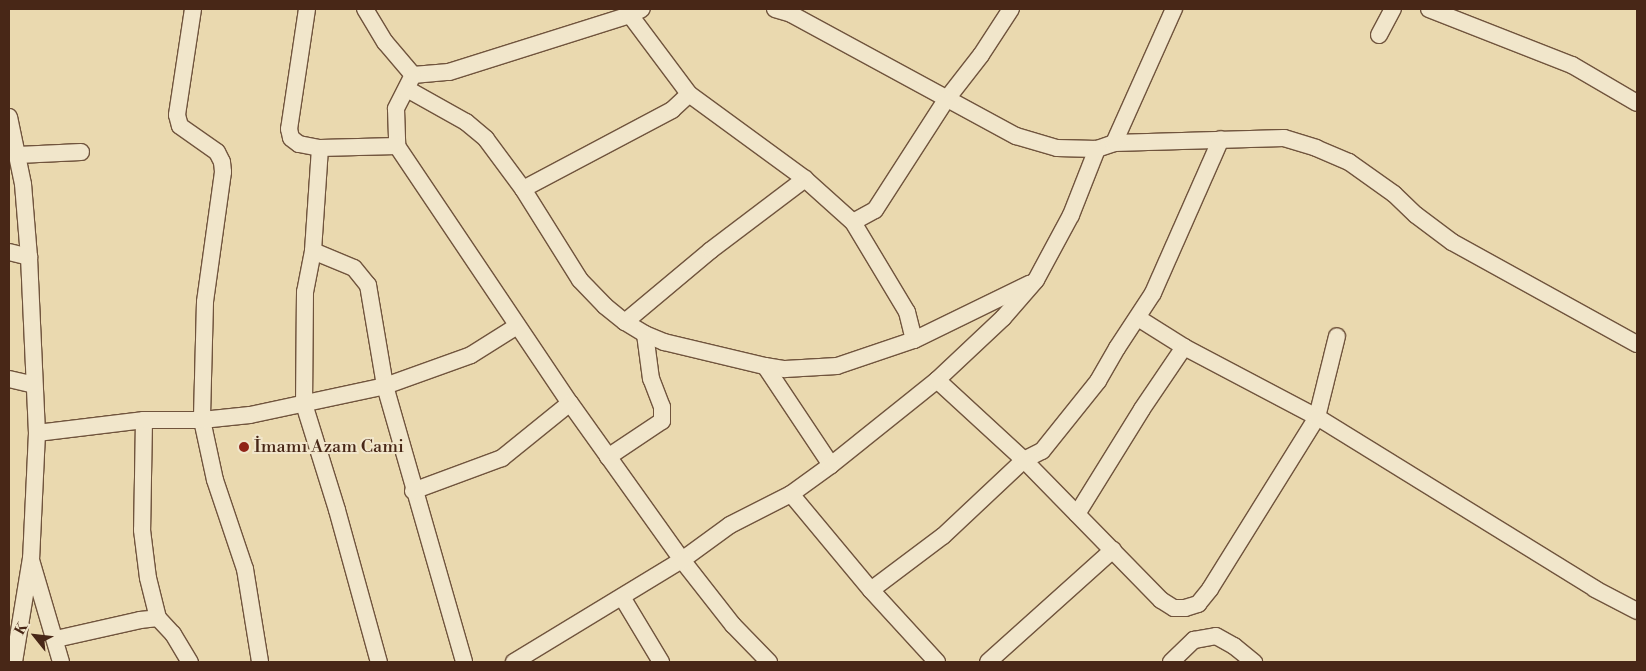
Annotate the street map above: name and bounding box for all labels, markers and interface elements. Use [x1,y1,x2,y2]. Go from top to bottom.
place label: İmamı Azam Cami [254,436,404,458]
marker: İmamı Azam Cami [238,441,250,453]
north arrow [10,611,60,661]
text: K [11,619,33,638]

